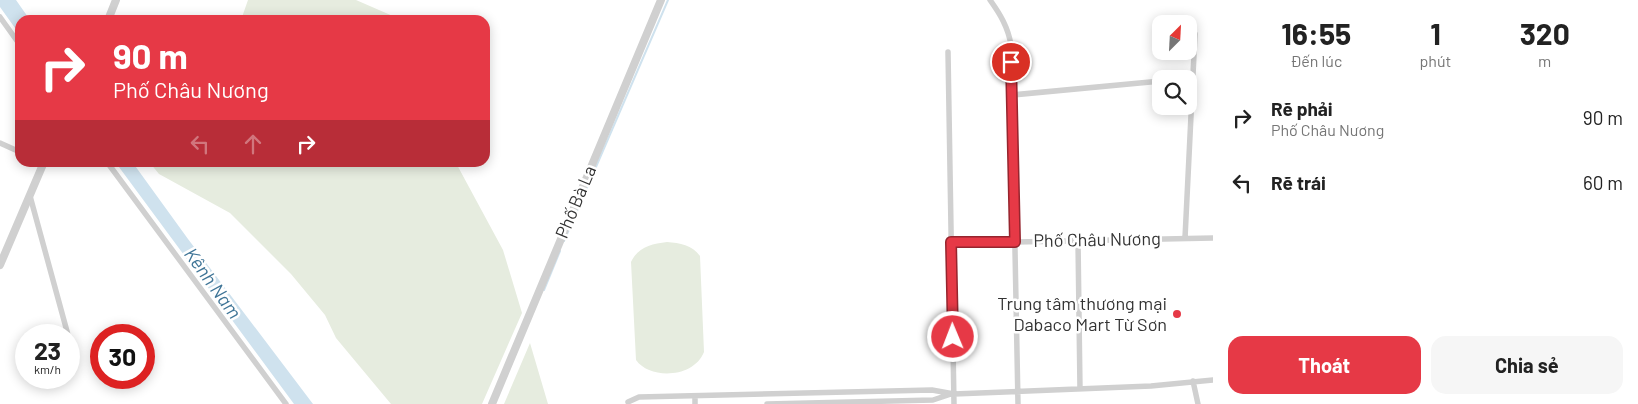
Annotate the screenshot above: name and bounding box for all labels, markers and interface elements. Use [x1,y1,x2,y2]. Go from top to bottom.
north arrow [1152,15,1198,60]
map controls [1152,15,1197,115]
text: 16:55 [1281,15,1351,51]
text: 1 [1430,15,1441,51]
text: 320 [1520,15,1570,51]
text: 90 m [113,34,188,76]
icon: right [30,35,95,100]
pin [990,41,1032,83]
icon: arrive [997,48,1025,76]
text: Đến lúc [1290,51,1342,70]
text: phút [1420,51,1451,70]
text: m [1538,51,1551,70]
button: search [1152,70,1197,115]
text: Phố Châu Nương [113,76,269,102]
text: Rẽ phải [1271,97,1333,120]
icon: right [1228,104,1256,132]
text: 90 m [1583,106,1623,129]
text: Phố Châu Nương [1271,120,1384,139]
icon: left [186,130,214,158]
icon: ahead [239,130,267,158]
icon: right [292,130,320,158]
street label: Phố Bà La [550,162,600,241]
icon: left [1228,169,1256,197]
text: Rẽ trái [1271,171,1326,194]
text: 60 m [1583,171,1623,194]
street label: Phố Châu Nương [1033,227,1161,251]
water label: Kênh Nam [180,243,247,323]
place label: Trung tâm thương mại Dabaco Mart Từ Sơn [997,292,1167,335]
marker: Trung tâm thương mại Dabaco Mart Từ Sơn [1171,308,1183,320]
position arrow [926,310,978,362]
speed limit sign: 30 [90,324,155,389]
text: 23 [34,335,61,365]
button: Thoát [1228,336,1421,394]
button: Chia sẻ [1431,336,1623,394]
text: km/h [34,362,61,376]

